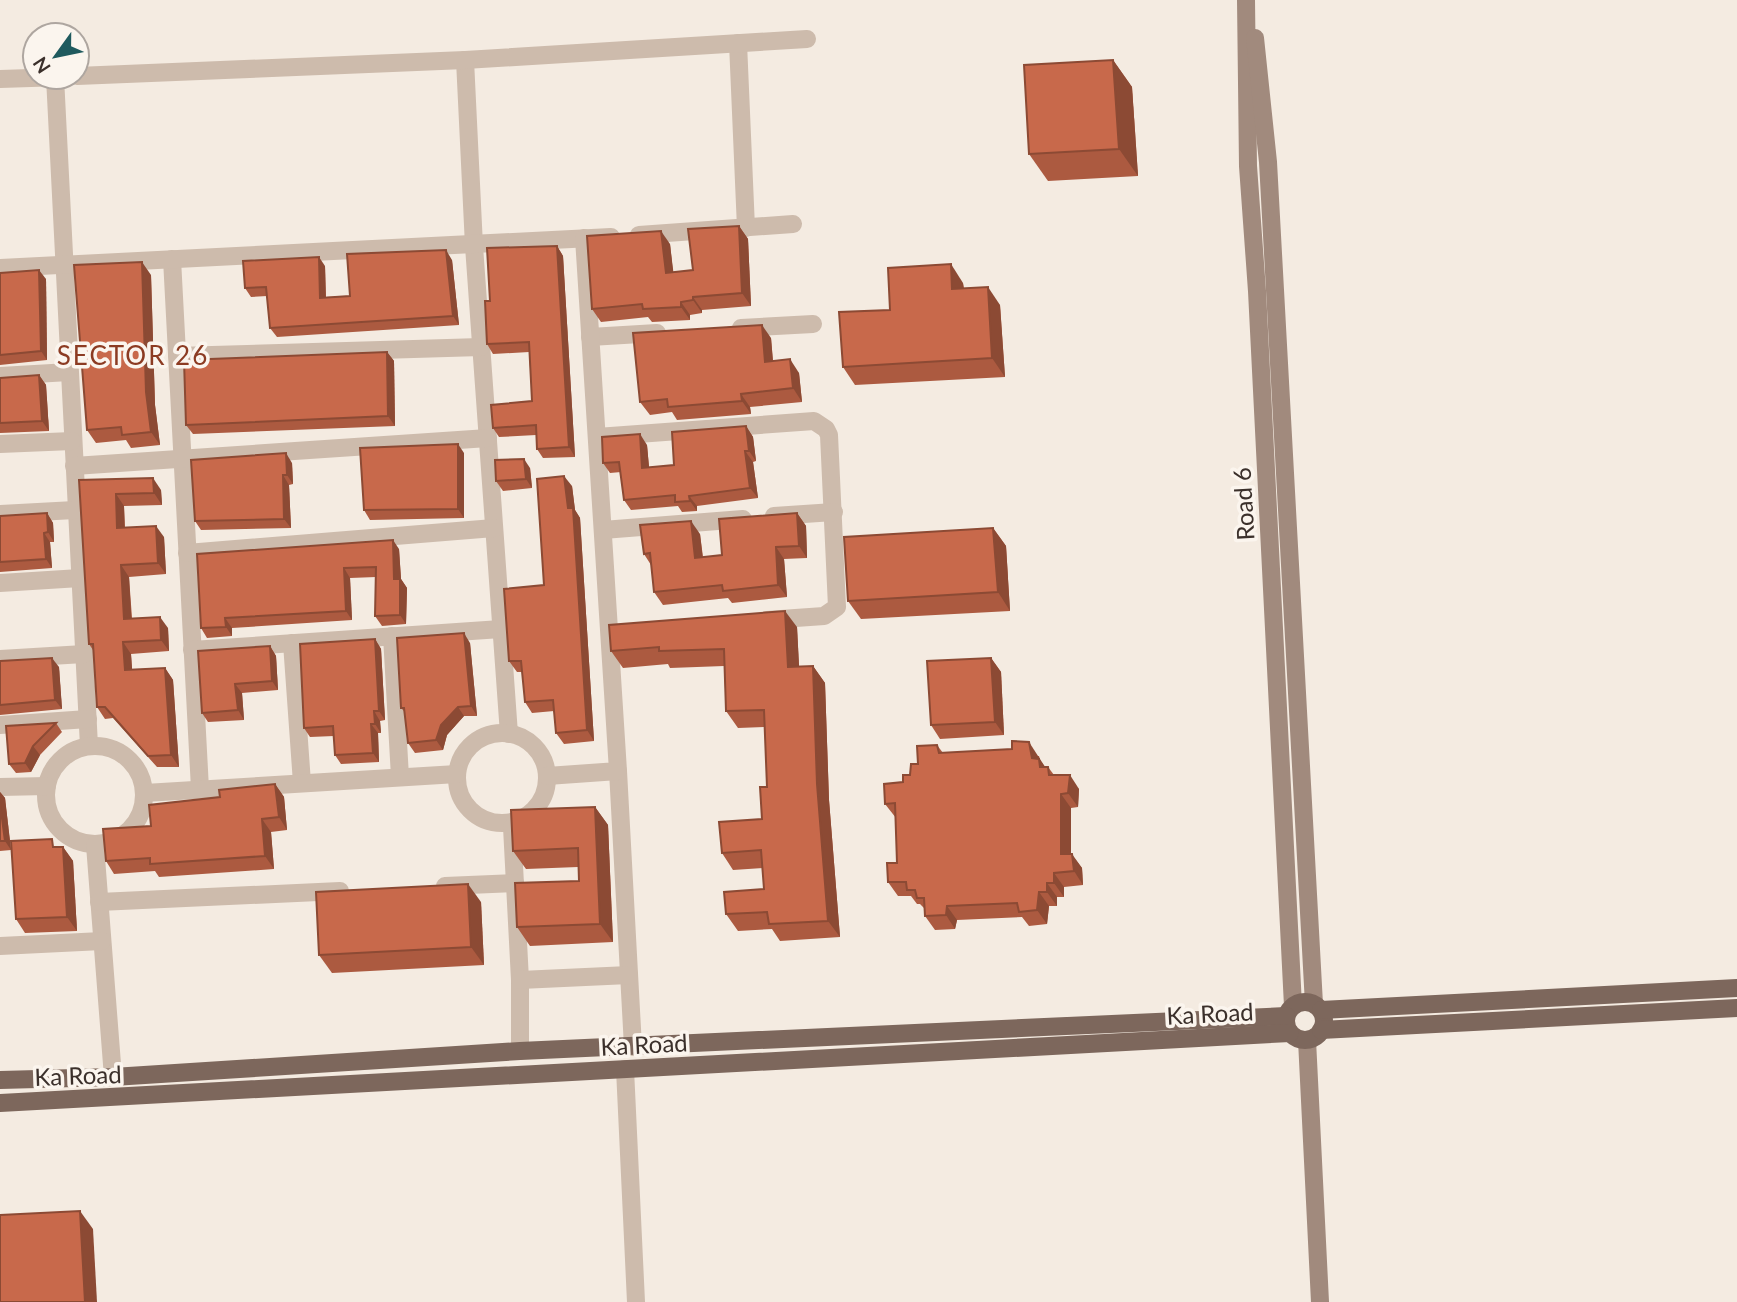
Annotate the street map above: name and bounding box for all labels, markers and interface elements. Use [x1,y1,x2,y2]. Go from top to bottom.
north arrow [21,21,91,91]
text: N [28,53,55,78]
district label: SECTOR 26 [57,339,209,371]
street label: Road 6 [1227,467,1259,541]
street label: Ka Road [1166,996,1254,1030]
street label: Ka Road [600,1027,688,1061]
street label: Ka Road [34,1059,122,1091]

